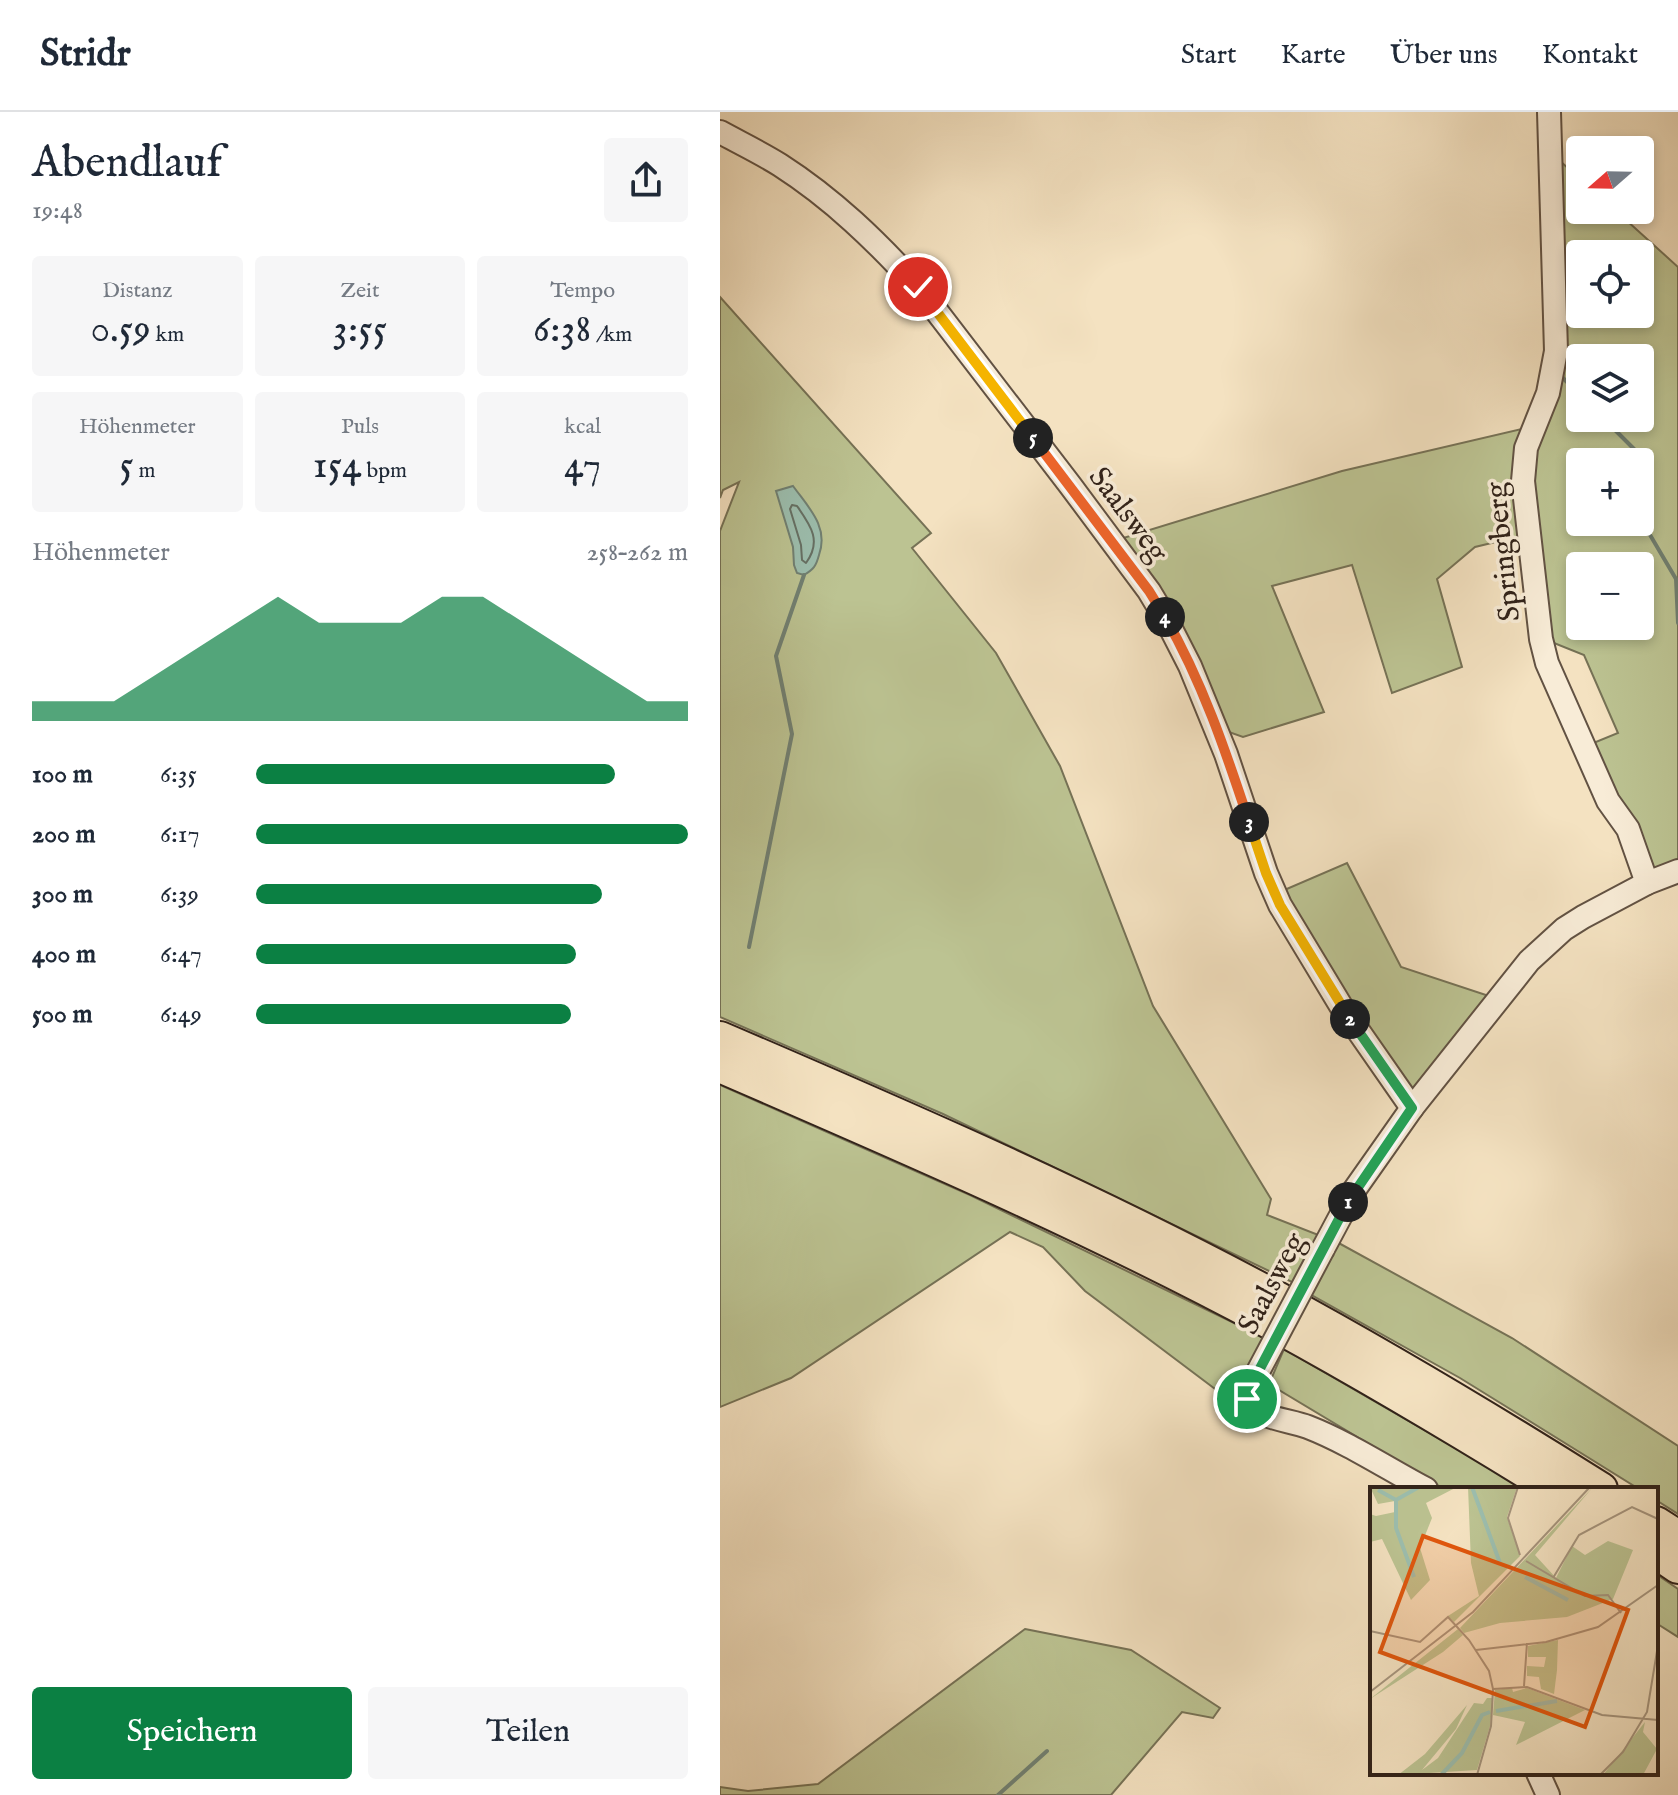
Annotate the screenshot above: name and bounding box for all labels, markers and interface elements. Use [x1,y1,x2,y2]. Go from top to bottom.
text: Stridr [40,31,131,79]
text: Start [1181,38,1237,73]
text: Karte [1281,38,1346,73]
text: Über uns [1390,38,1498,73]
text: Kontakt [1542,38,1638,73]
text: Abendlauf [32,136,222,192]
north arrow [1566,136,1654,224]
map controls [1566,136,1654,640]
button: share [604,138,688,222]
text: 19:48 [32,194,83,227]
button: locate [1566,240,1654,328]
pin [884,253,952,321]
icon: check [896,265,940,309]
text: Distanz [102,277,172,305]
text: Zeit [341,277,379,305]
text: Tempo [550,277,615,305]
text: 0.59 [90,305,151,356]
text: 3:55 [333,305,387,356]
text: 6:38 [533,305,591,356]
text: km [151,321,184,349]
text: /km [591,321,632,349]
button: layers [1566,344,1654,432]
text: Höhenmeter [79,413,196,441]
text: Puls [341,413,379,441]
text: kcal [564,413,601,441]
pin: 5 [1013,418,1053,458]
text: 5 [1029,424,1037,452]
text: 5 [119,441,134,492]
text: 154 [313,441,362,492]
text: 47 [564,441,601,492]
button: + [1566,448,1654,536]
text: m [134,457,155,485]
text: bpm [362,457,407,485]
street label: Saalsweg [1079,460,1176,571]
street label: Springberg [1478,479,1530,623]
text: Höhenmeter [32,536,170,569]
text: 258–262 m [586,536,688,569]
button: − [1566,552,1654,640]
pin: 4 [1145,597,1185,637]
text: 4 [1160,603,1170,631]
text: 100 m [32,758,93,791]
text: 6:35 [160,758,197,791]
pin: 3 [1229,802,1269,842]
text: 3 [1245,808,1253,836]
text: 200 m [32,818,96,851]
text: 6:17 [160,818,200,851]
text: 300 m [32,878,93,911]
text: 6:39 [160,878,199,911]
text: 400 m [32,938,96,971]
text: 6:47 [160,938,202,971]
text: 500 m [32,998,93,1031]
text: 6:49 [160,998,202,1031]
pin: 2 [1330,999,1370,1039]
text: 2 [1345,1005,1355,1033]
pin: 1 [1328,1182,1368,1222]
text: 1 [1344,1188,1352,1216]
street label: Saalsweg [1230,1226,1316,1341]
pin [1213,1365,1281,1433]
icon: arrive [1225,1377,1269,1421]
inset map [1370,1487,1658,1775]
button: Speichern [32,1687,352,1779]
button: Teilen [368,1687,688,1779]

